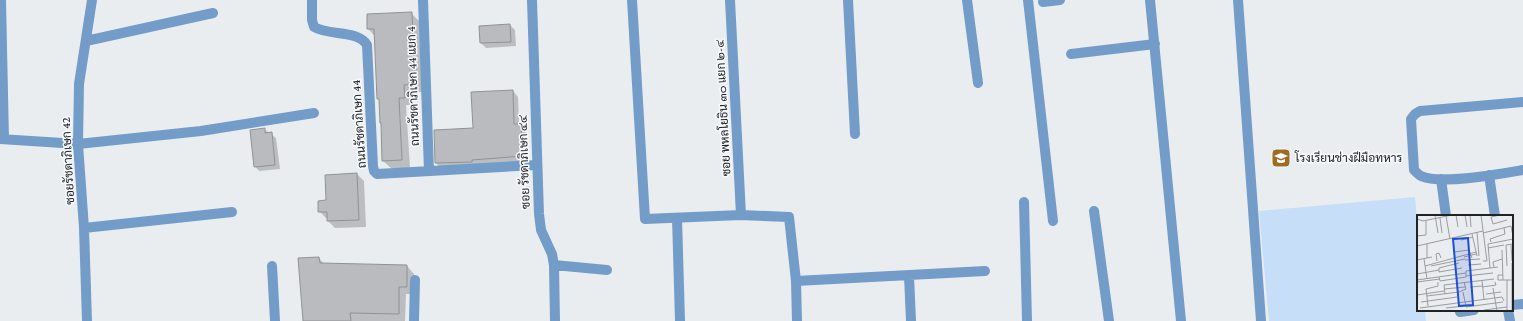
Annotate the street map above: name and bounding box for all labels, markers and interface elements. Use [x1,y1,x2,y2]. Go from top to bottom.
street label: ถนนรัชดาภิเษก 44 แยก 4 [404,26,422,146]
street label: ซอย พหลโยธิน ๓๐ แยก ๒-๔ [711,38,734,177]
street label: ถนนรัชดาภิเษก 44 [349,79,369,169]
street label: ซอย รัชดาภิเษก ๔๔ [515,114,533,209]
street label: ซอยรัชดาภิเษก 42 [59,117,77,205]
school or university icon: โรงเรียนช่างฝีมือทหาร [1270,147,1292,169]
place label: โรงเรียนช่างฝีมือทหาร [1294,150,1403,165]
inset map [1417,215,1513,311]

